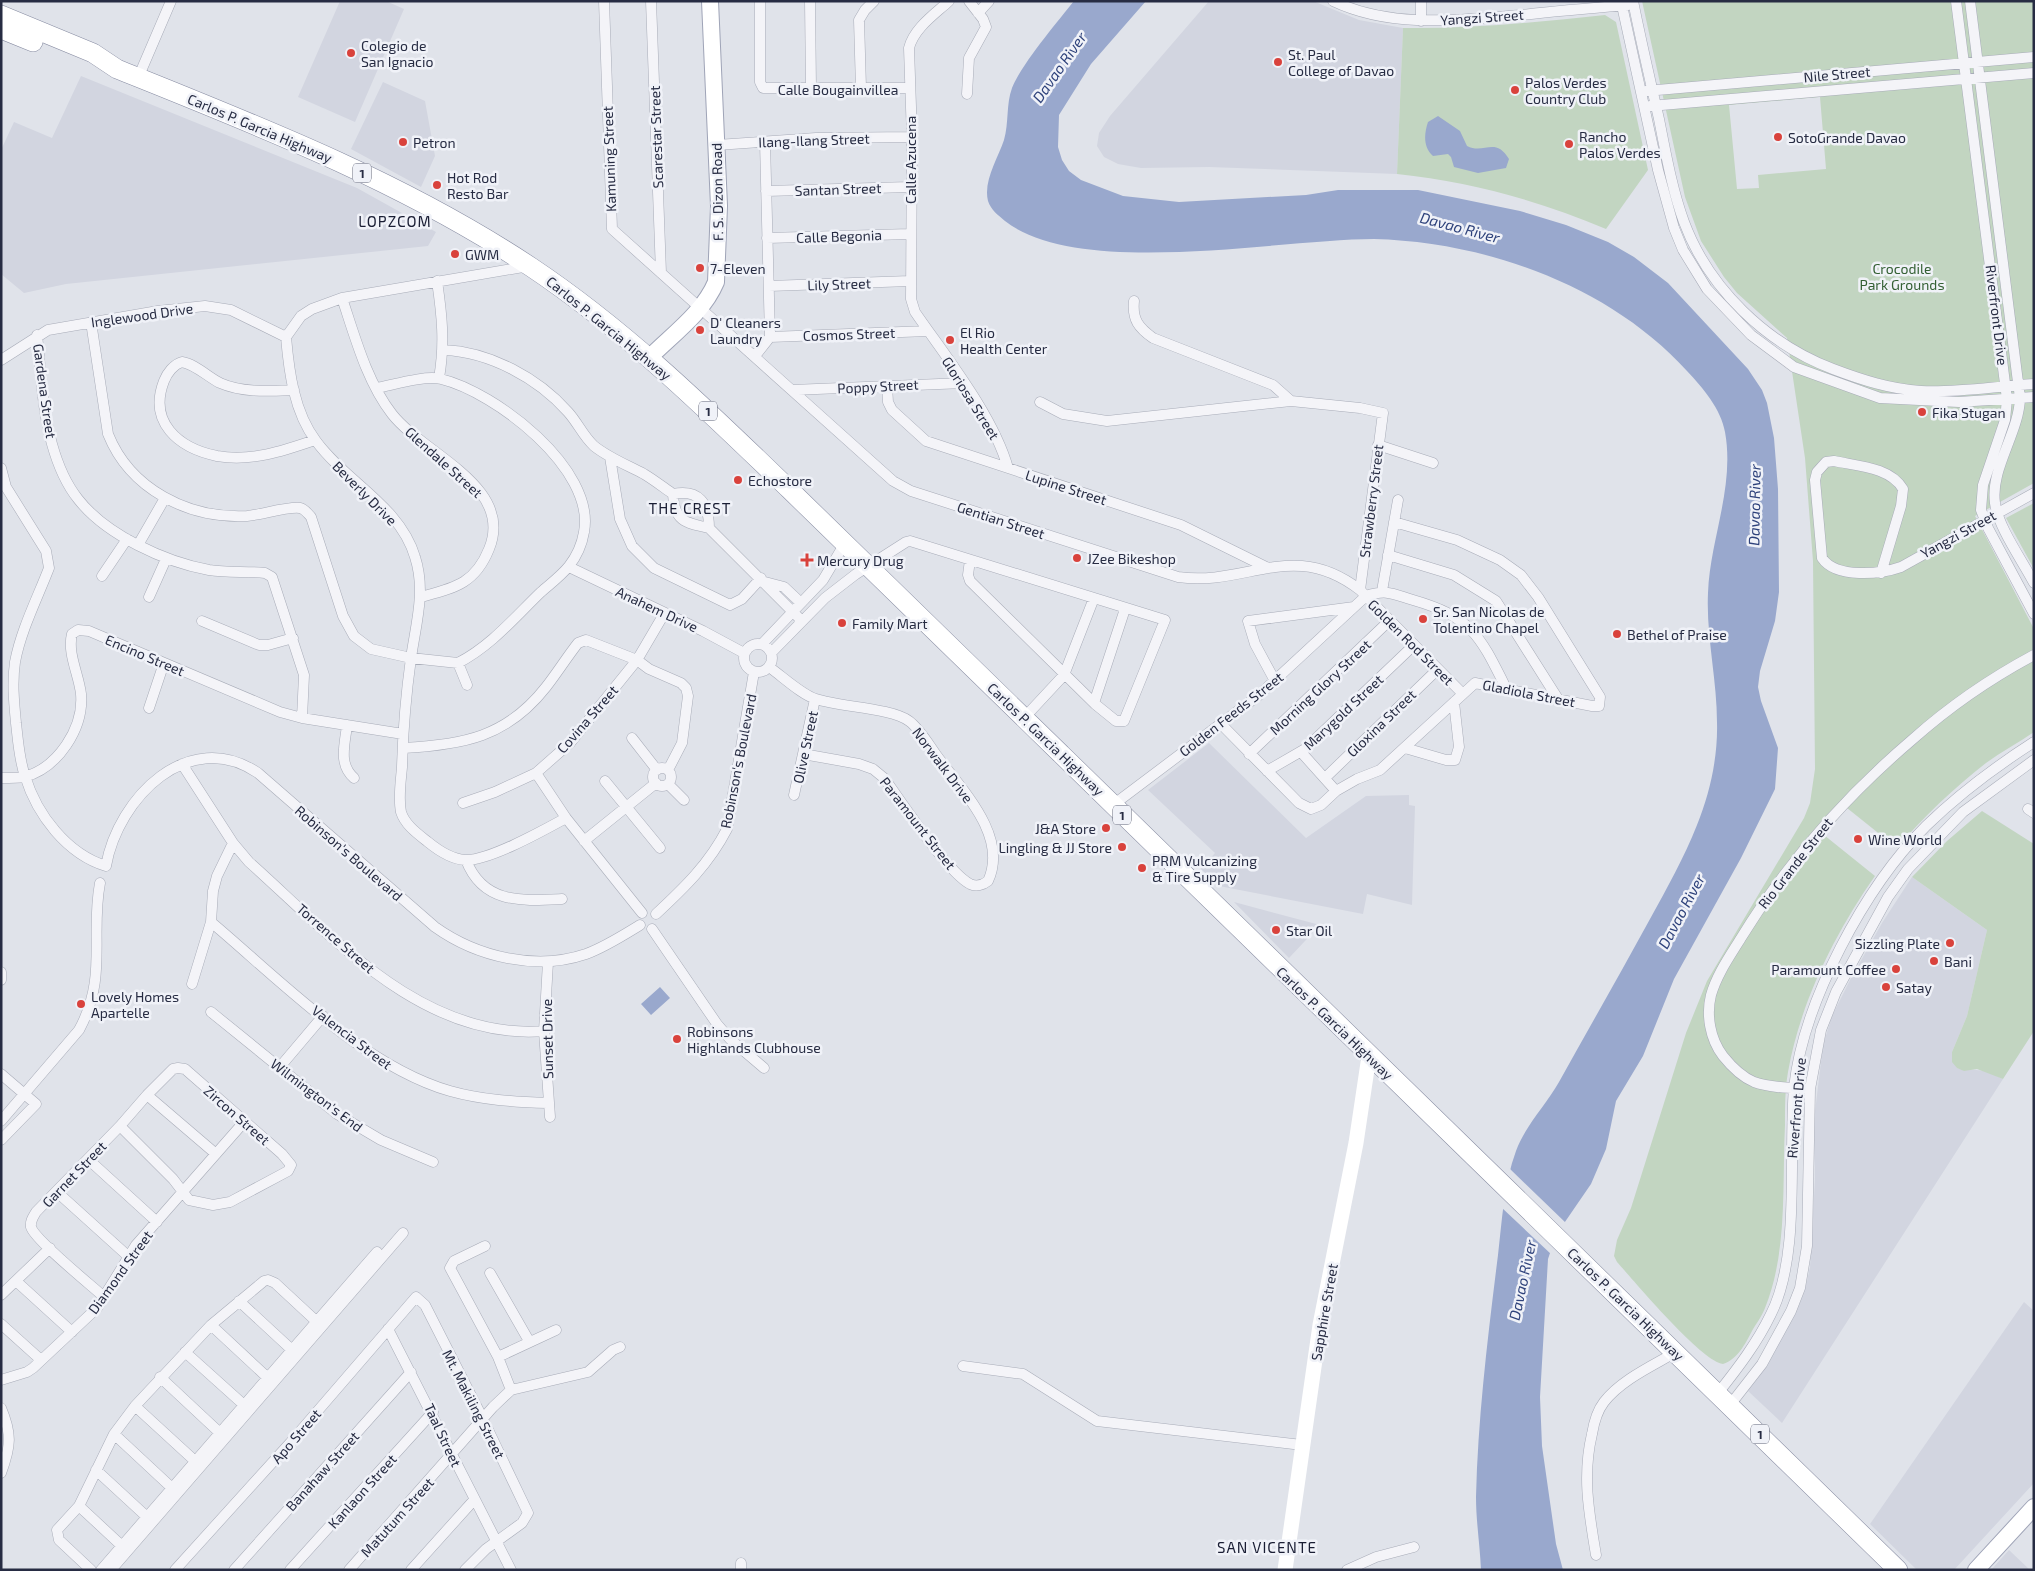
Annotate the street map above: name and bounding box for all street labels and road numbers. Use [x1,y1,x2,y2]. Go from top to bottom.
street label: Yangzi Street [1440,6,1524,28]
street label: Nile Street [1803,63,1871,85]
street label: Calle Bougainvillea [778,81,898,98]
street label: Scarestar Street [646,85,666,189]
street label: Carlos P. Garcia Highway [185,90,335,166]
street label: Kamuning Street [599,106,619,212]
street label: Calle Azucena [902,116,919,204]
street label: Ilang-Ilang Street [758,130,870,150]
street label: F. S. Dizon Road [708,143,726,241]
road number: 1 [353,164,371,182]
street label: Santan Street [794,179,882,199]
street label: Calle Begonia [796,226,882,246]
street label: Riverfront Drive [1982,264,2012,366]
street label: Carlos P. Garcia Highway [543,272,675,384]
street label: Lily Street [807,274,871,294]
street label: Inglewood Drive [90,299,194,331]
street label: Cosmos Street [803,324,895,344]
street label: Gardena Street [30,343,60,439]
street label: Gloriosa Street [939,353,1003,443]
street label: Poppy Street [837,375,919,397]
road number: 1 [699,402,717,421]
street label: Glendale Street [402,423,486,501]
street label: Strawberry Street [1356,443,1386,559]
street label: Beverly Drive [329,457,401,529]
street label: Lupine Street [1023,466,1109,508]
street label: Gentian Street [955,498,1047,542]
street label: Yangzi Street [1917,506,1999,562]
street label: Anahem Drive [613,583,701,635]
street label: Golden Rod Street [1365,596,1457,688]
street label: Encino Street [103,631,187,679]
street label: Morning Glory Street [1266,636,1374,738]
street label: Golden Feeds Street [1176,668,1286,760]
street label: Marygold Street [1300,671,1386,753]
street label: Gladiola Street [1481,676,1577,710]
street label: Carlos P. Garcia Highway [984,679,1108,800]
street label: Covina Street [553,682,621,756]
street label: Gloxina Street [1343,686,1419,760]
street label: Robinson's Boulevard [717,692,759,830]
street label: Olive Street [789,709,821,785]
street label: Norwalk Drive [909,724,977,806]
street label: Paramount Street [877,773,959,873]
street label: Robinson's Boulevard [292,802,406,904]
road number: 1 [1113,806,1131,824]
street label: Rio Grande Street [1754,814,1836,912]
street label: Torrence Street [294,900,378,976]
street label: Carlos P. Garcia Highway [1273,963,1397,1084]
street label: Sunset Drive [538,999,556,1079]
street label: Valencia Street [309,1001,395,1073]
street label: Wilmington's End [268,1055,366,1135]
street label: Riverfront Drive [1783,1057,1809,1159]
street label: Zircon Street [201,1082,273,1148]
street label: Garnet Street [38,1137,110,1211]
street label: Diamond Street [84,1227,156,1317]
street label: Carlos P. Garcia Highway [1564,1244,1688,1365]
street label: Sapphire Street [1307,1262,1341,1362]
street label: Mt. Makiling Street [439,1347,509,1461]
street label: Taal Street [421,1401,465,1469]
street label: Apo Street [268,1405,324,1467]
road number: 1 [1751,1425,1769,1444]
street label: Banahaw Street [282,1428,362,1514]
street label: Kanlaon Street [324,1450,400,1532]
street label: Matutum Street [357,1474,437,1560]

